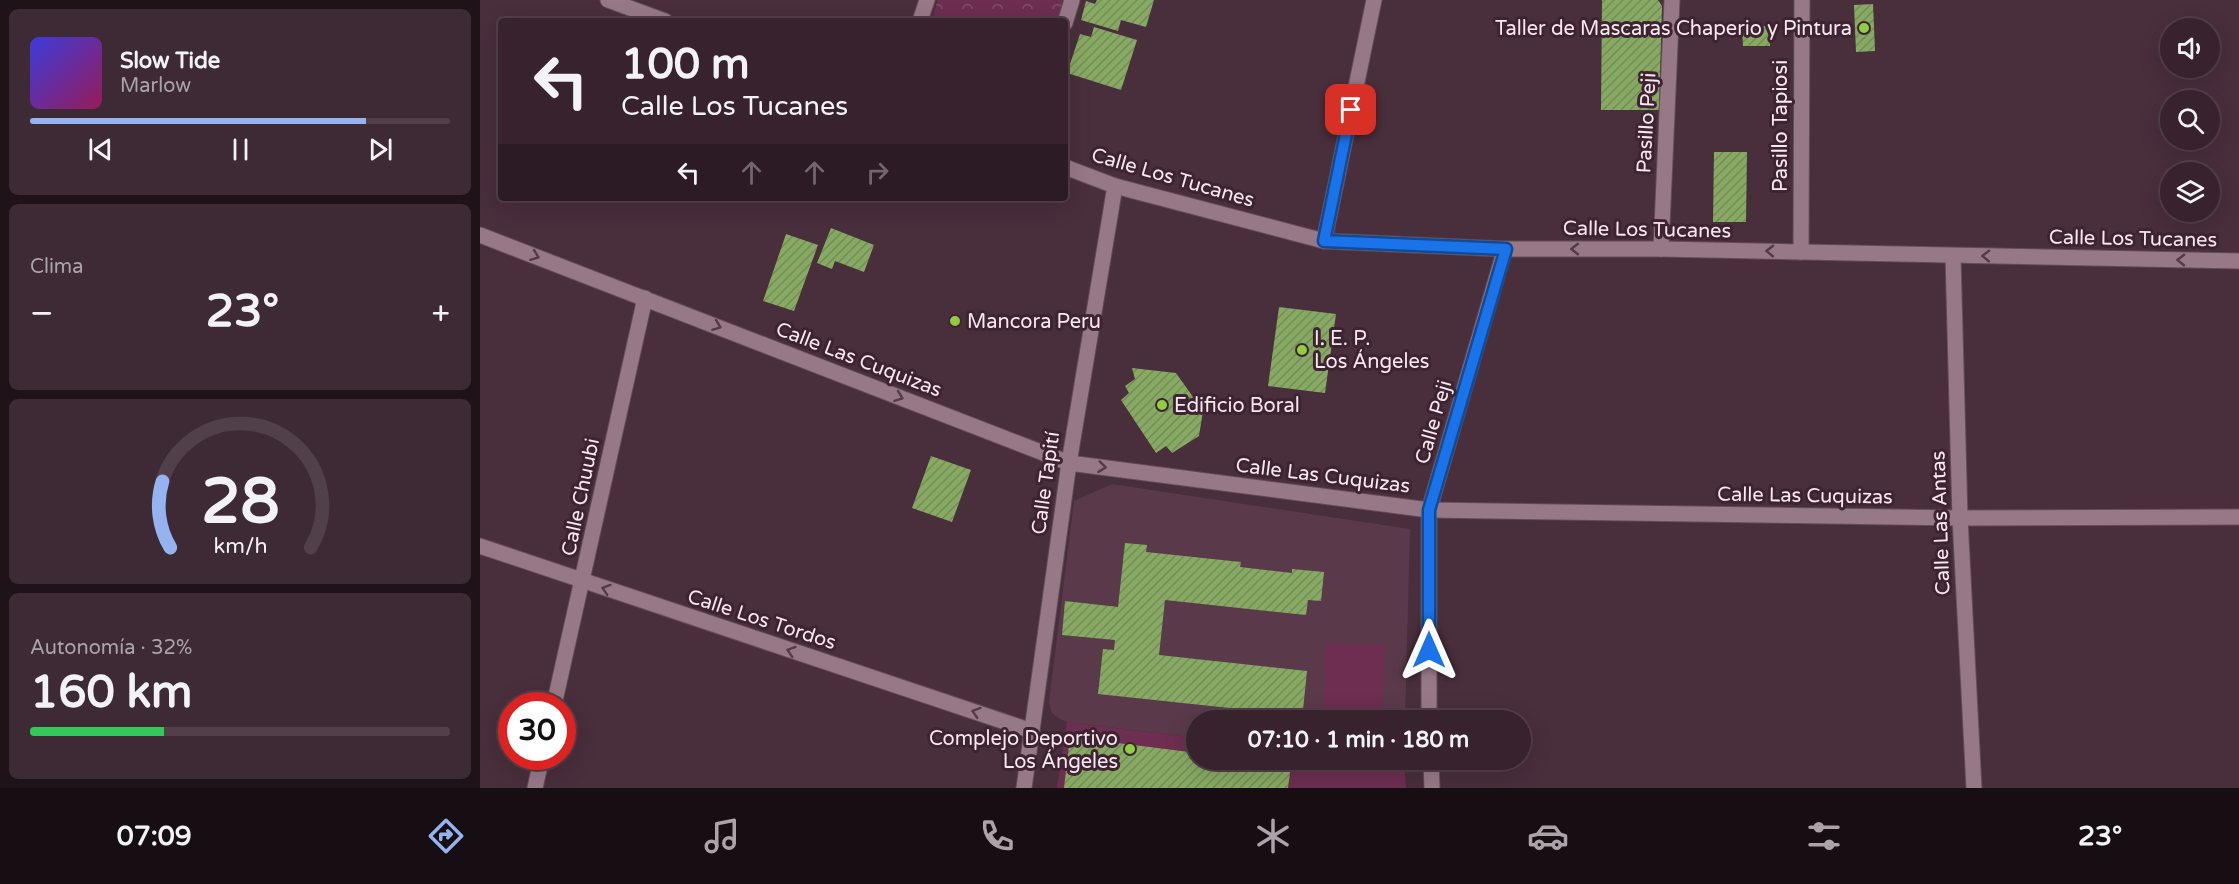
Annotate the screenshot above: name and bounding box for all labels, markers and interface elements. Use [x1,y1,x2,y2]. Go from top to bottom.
place label: Taller de Mascaras Chaperio y Pintura [1495,17,1852,41]
map controls [2160,18,2220,222]
button: sound [2160,18,2220,78]
marker: Taller de Mascaras Chaperio y Pintura [1857,21,1871,35]
text: 100 m [621,39,750,90]
icon: left [522,42,600,120]
text: Slow Tide [120,48,220,74]
street label: Pasillo Tapiosi [1769,60,1793,192]
street label: Pasillo Peji [1632,72,1662,174]
text: Marlow [120,74,191,98]
pin [1325,84,1376,135]
text: Calle Los Tucanes [621,90,848,123]
button: search [2160,90,2220,150]
icon: arrive [1334,93,1367,126]
icon: previous [84,133,117,166]
icon: pause [224,133,257,166]
icon: next [364,133,397,166]
street label: Calle Los Tucanes [1089,143,1257,213]
icon: left [672,156,705,189]
icon: ahead [735,156,768,189]
icon: ahead [798,156,831,189]
icon: right [861,156,894,189]
button: layers [2160,162,2220,222]
street label: Calle Los Tucanes [1563,217,1731,243]
street label: Calle Los Tucanes [2049,226,2217,252]
one-way arrow [1570,243,1579,255]
one-way arrow [1765,245,1774,258]
one-way arrow [528,249,539,261]
one-way arrow [1981,250,1990,263]
one-way arrow [2176,254,2185,266]
text: Clima [30,255,83,279]
text: 23° [206,285,279,339]
text: − [30,294,54,333]
text: + [431,294,450,333]
place label: Mancora Peru [967,310,1101,334]
marker: Mancora Peru [948,314,962,328]
street label: Calle Las Cuquizas [772,317,945,403]
one-way arrow [711,319,722,331]
place label: I. E. P. Los Ángeles [1314,327,1429,374]
marker: I. E. P. Los Ángeles [1295,343,1309,357]
street label: Calle Peji [1411,378,1457,467]
one-way arrow [893,389,903,402]
place label: Edificio Boral [1174,394,1300,418]
marker: Edificio Boral [1155,398,1169,412]
street label: Calle Tapití [1027,430,1065,536]
street label: Calle Chuubi [557,436,605,558]
street label: Calle Las Antas [1926,450,1956,596]
street label: Calle Las Cuquizas [1234,453,1411,499]
one-way arrow [1097,460,1106,473]
text: 28 [201,466,279,541]
street label: Calle Las Cuquizas [1717,482,1893,510]
text: km/h [213,534,267,560]
one-way arrow [601,584,612,597]
street label: Calle Los Tordos [684,585,839,655]
position arrow [1397,618,1461,682]
text: Autonomía · 32% [30,636,192,660]
one-way arrow [786,645,797,658]
text: 160 km [30,666,192,720]
speed limit sign: 30 [498,692,576,770]
one-way arrow [971,707,982,720]
place label: Complejo Deportivo Los Ángeles [929,727,1118,774]
text: 07:10 · 1 min · 180 m [1248,727,1469,753]
marker: Complejo Deportivo Los Ángeles [1123,742,1137,756]
icon: directions [425,815,467,857]
icon: music [701,815,743,857]
icon: phone [976,815,1018,857]
icon: climate [1252,815,1294,857]
icon: car [1527,815,1569,857]
icon: filters [1803,815,1845,857]
text: 07:09 [117,820,192,853]
text: 23° [2078,820,2122,853]

